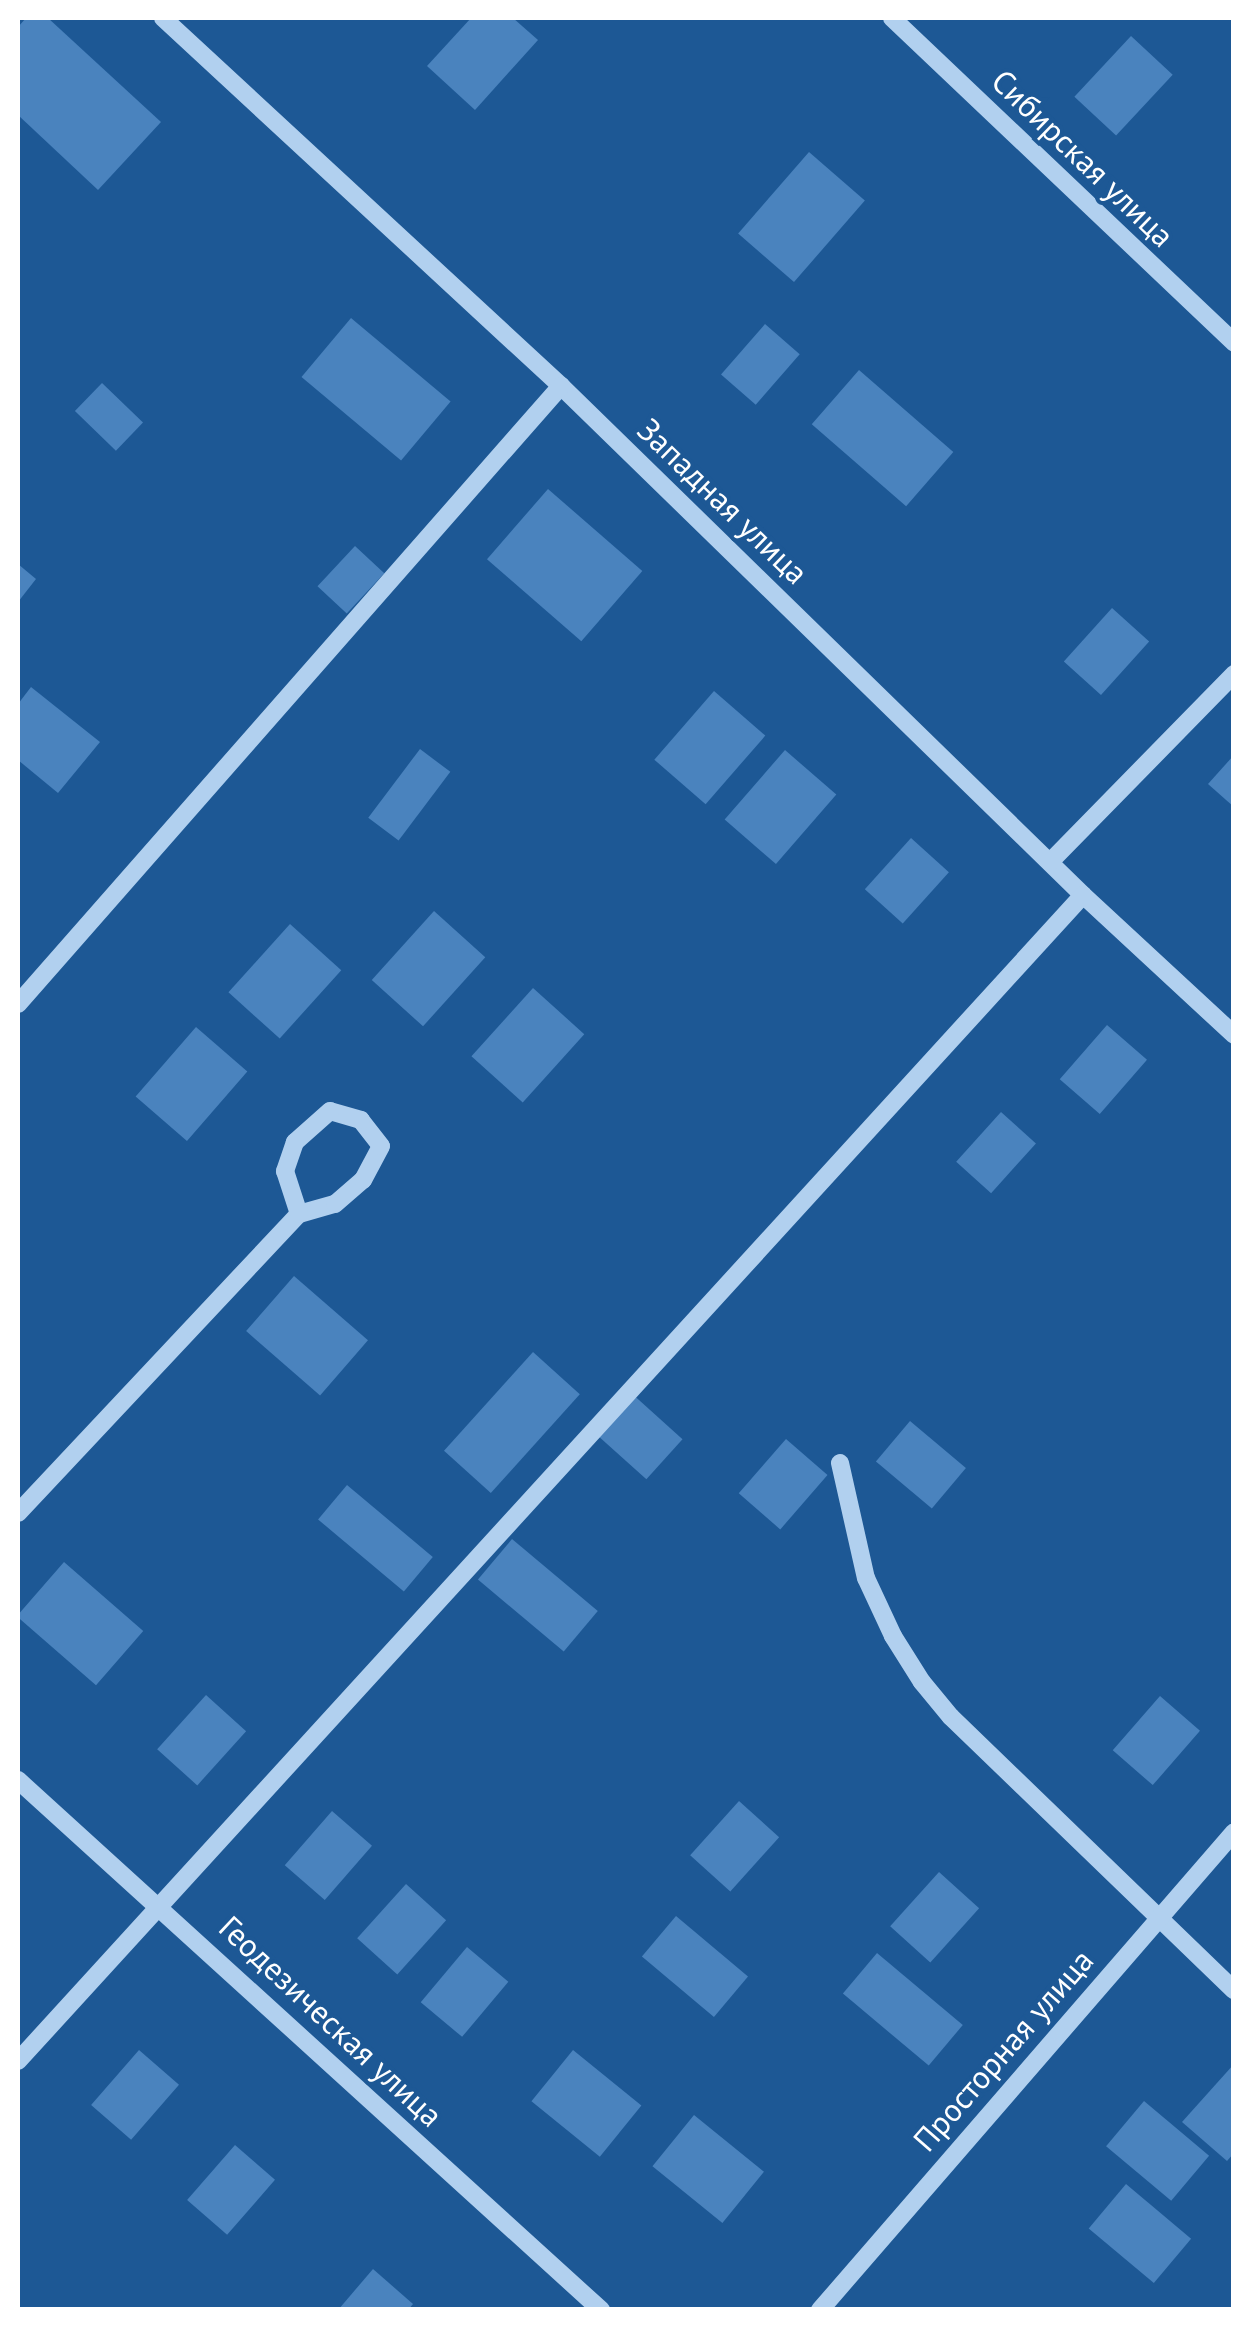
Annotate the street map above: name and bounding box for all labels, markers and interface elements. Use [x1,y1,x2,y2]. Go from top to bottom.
street label: Сибирская улица [984,61,1182,255]
street label: Западная улица [630,410,816,592]
street label: Геодезическая улица [211,1908,451,2134]
street label: Просторная улица [905,1941,1101,2159]

